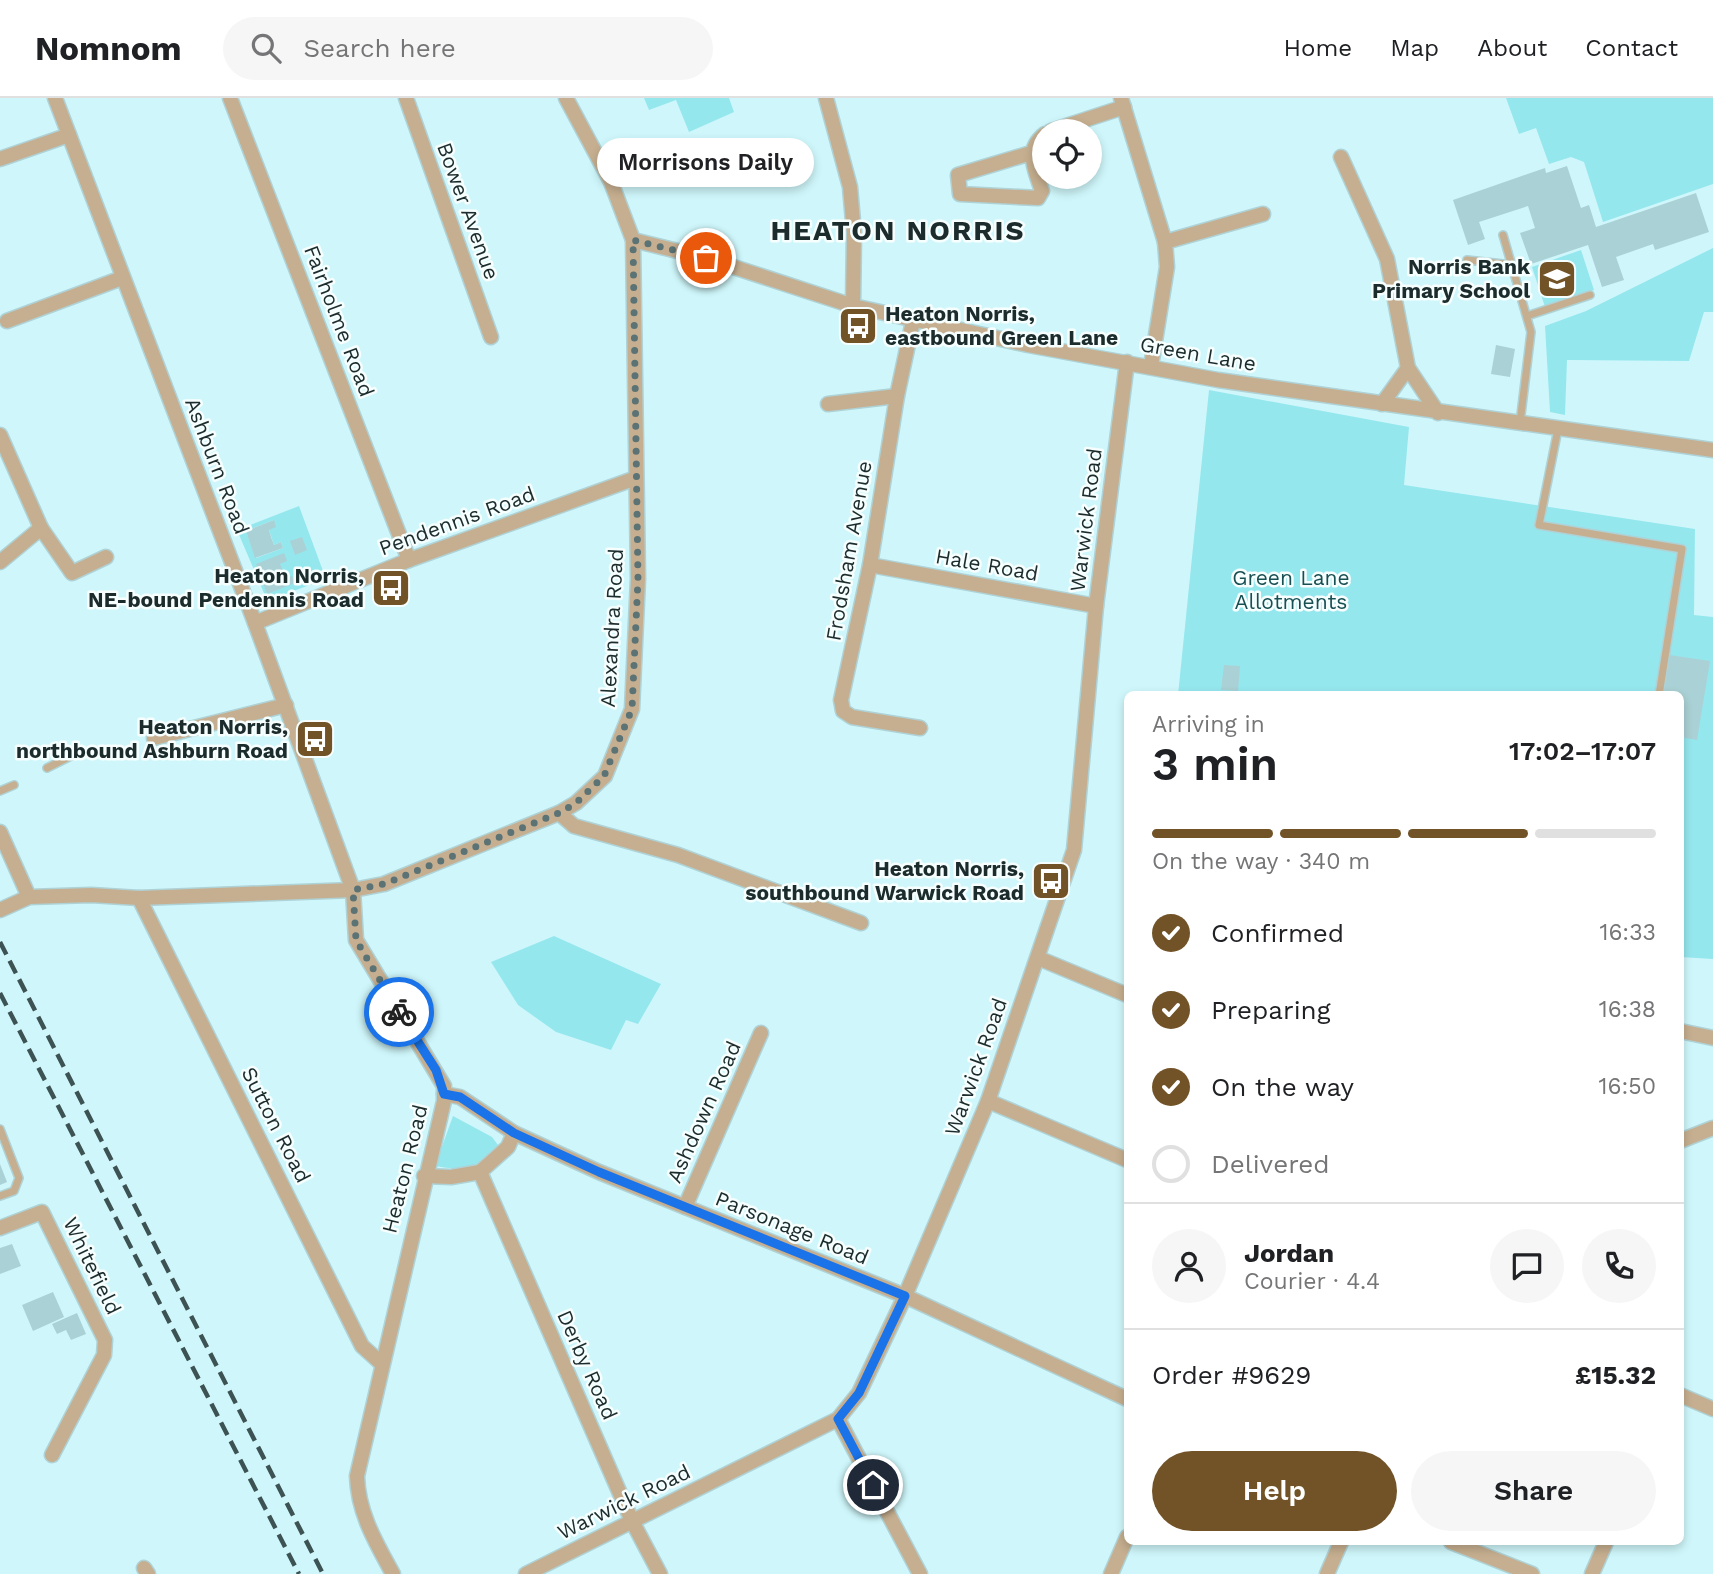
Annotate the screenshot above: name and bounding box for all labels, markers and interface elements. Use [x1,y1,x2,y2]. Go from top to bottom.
search box [223,17,713,80]
text: Nomnom [35,29,181,68]
icon: search [247,29,285,67]
text: Search here [303,33,456,63]
text: Home [1284,34,1352,62]
text: Map [1390,34,1439,62]
text: About [1477,34,1547,62]
text: Contact [1585,34,1678,62]
map controls [1032,119,1102,189]
button: locate [1032,119,1102,189]
street label: Bower Avenue [432,139,505,283]
callout: Morrisons Daily [598,139,814,188]
text: Morrisons Daily [618,149,793,176]
district label: HEATON NORRIS [771,214,1025,247]
pin [676,228,736,288]
icon: bag [687,239,725,277]
street label: Fairholme Road [299,241,380,400]
place label: Norris Bank Primary School [1372,254,1531,303]
school or university icon: Norris Bank Primary School [1536,258,1578,300]
place label: Heaton Norris, eastbound Green Lane [885,301,1118,350]
bus stop icon: Heaton Norris, eastbound Green Lane [837,305,879,347]
street label: Green Lane [1138,331,1258,376]
street label: Ashburn Road [180,394,255,537]
street label: Warwick Road [1064,447,1107,593]
street label: Frodsham Avenue [820,459,877,643]
street label: Pendennis Road [375,481,538,560]
street label: Hale Road [934,543,1041,586]
street label: Alexandra Road [595,548,628,708]
place label: Heaton Norris, NE-bound Pendennis Road [88,563,364,612]
park label: Green Lane Allotments [1232,565,1350,614]
bus stop icon: Heaton Norris, NE-bound Pendennis Road [370,567,412,609]
text: Arriving in [1152,711,1265,738]
place label: Heaton Norris, northbound Ashburn Road [16,714,288,763]
bus stop icon: Heaton Norris, northbound Ashburn Road [294,718,336,760]
text: 17:02–17:07 [1509,736,1656,766]
text: 3 min [1152,737,1278,791]
text: On the way · 340 m [1152,848,1370,875]
place label: Heaton Norris, southbound Warwick Road [745,856,1024,905]
bus stop icon: Heaton Norris, southbound Warwick Road [1030,860,1072,902]
icon: check [1152,914,1190,952]
text: Confirmed [1211,918,1344,948]
text: 16:33 [1599,919,1656,946]
courier [364,977,434,1047]
icon: check [1152,991,1190,1029]
icon: bike [380,993,418,1031]
street label: Warwick Road [939,995,1012,1139]
text: Preparing [1211,995,1331,1025]
text: 16:38 [1599,996,1656,1023]
street label: Ashdown Road [661,1037,746,1186]
street label: Sutton Road [237,1063,316,1187]
icon: check [1152,1068,1190,1106]
text: On the way [1211,1072,1354,1102]
text: 16:50 [1599,1073,1656,1100]
street label: Heaton Road [376,1102,433,1236]
text: Delivered [1211,1149,1330,1179]
street label: Parsonage Road [712,1185,872,1270]
street label: Whitefield [58,1213,127,1319]
button: person [1152,1229,1226,1303]
button: chat [1490,1229,1564,1303]
button: phone [1582,1229,1656,1303]
text: Jordan [1244,1238,1334,1268]
text: Courier · 4.4 [1244,1268,1380,1295]
street label: Derby Road [552,1306,623,1424]
text: Order #9629 [1152,1360,1311,1390]
text: £15.32 [1575,1360,1656,1390]
button: Help [1152,1451,1397,1531]
button: Share [1411,1451,1656,1531]
pin [843,1455,903,1515]
street label: Warwick Road [553,1459,694,1544]
icon: home [854,1466,892,1504]

